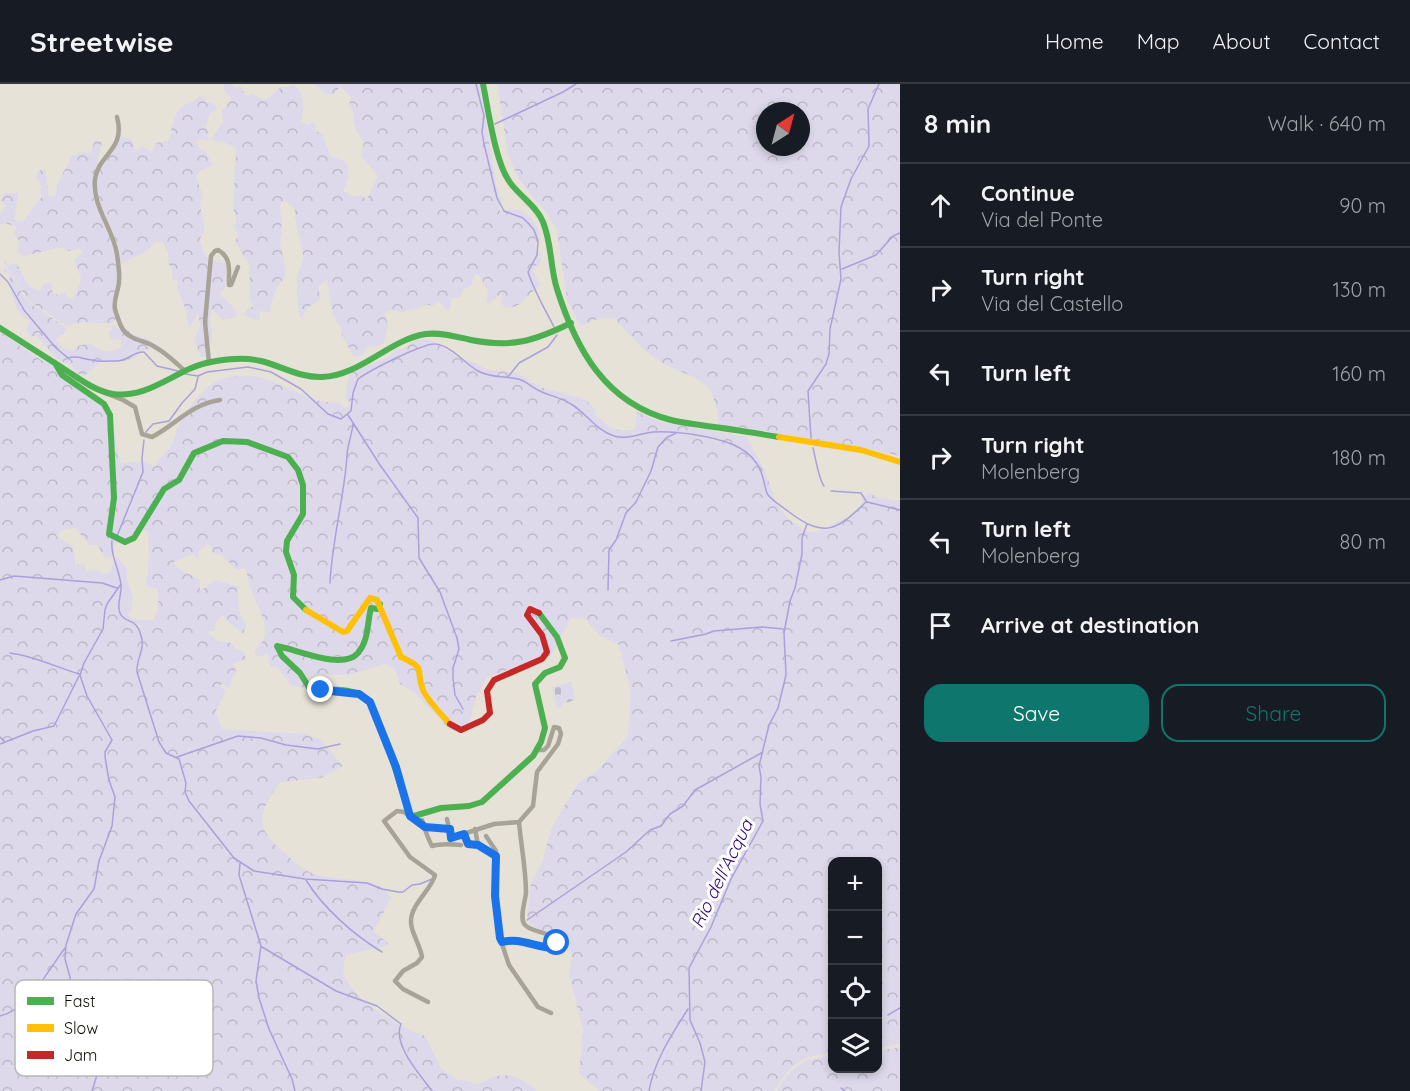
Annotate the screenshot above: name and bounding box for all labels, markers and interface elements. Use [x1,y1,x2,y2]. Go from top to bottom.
text: Streetwise [30,24,173,59]
text: Home [1045,28,1104,54]
text: Map [1137,28,1180,54]
text: About [1213,28,1271,54]
text: Contact [1304,28,1380,54]
north arrow [756,102,810,156]
text: 8 min [924,107,991,140]
text: Walk · 640 m [1267,111,1386,136]
text: Continue [981,179,1075,207]
icon: ahead [924,189,957,222]
text: 90 m [1339,193,1386,218]
text: Via del Ponte [981,207,1103,232]
text: Turn right [981,263,1085,291]
icon: right [924,273,957,306]
text: 130 m [1333,277,1386,302]
text: Via del Castello [981,291,1123,316]
icon: left [924,357,957,390]
text: Turn left [981,359,1071,387]
text: 160 m [1332,361,1386,386]
text: Turn right [981,431,1085,459]
icon: right [924,441,957,474]
text: 180 m [1332,445,1386,470]
text: Molenberg [981,459,1080,484]
text: Turn left [981,515,1071,543]
icon: left [924,525,957,558]
text: 80 m [1340,529,1386,554]
text: Molenberg [981,543,1080,568]
icon: arrive [924,609,957,642]
text: Arrive at destination [981,611,1199,639]
route end [307,676,333,702]
button: Save [924,684,1149,742]
button: Share [1161,684,1386,742]
water label: Rio dell'Acqua [685,815,758,932]
map controls [828,857,882,1073]
button: + [828,857,882,911]
button: − [828,911,882,965]
route start [543,929,569,955]
button: locate [828,965,882,1019]
legend [15,980,213,1076]
text: Fast [64,991,95,1011]
text: Slow [64,1018,98,1038]
button: layers [828,1019,882,1073]
text: Jam [64,1045,97,1065]

